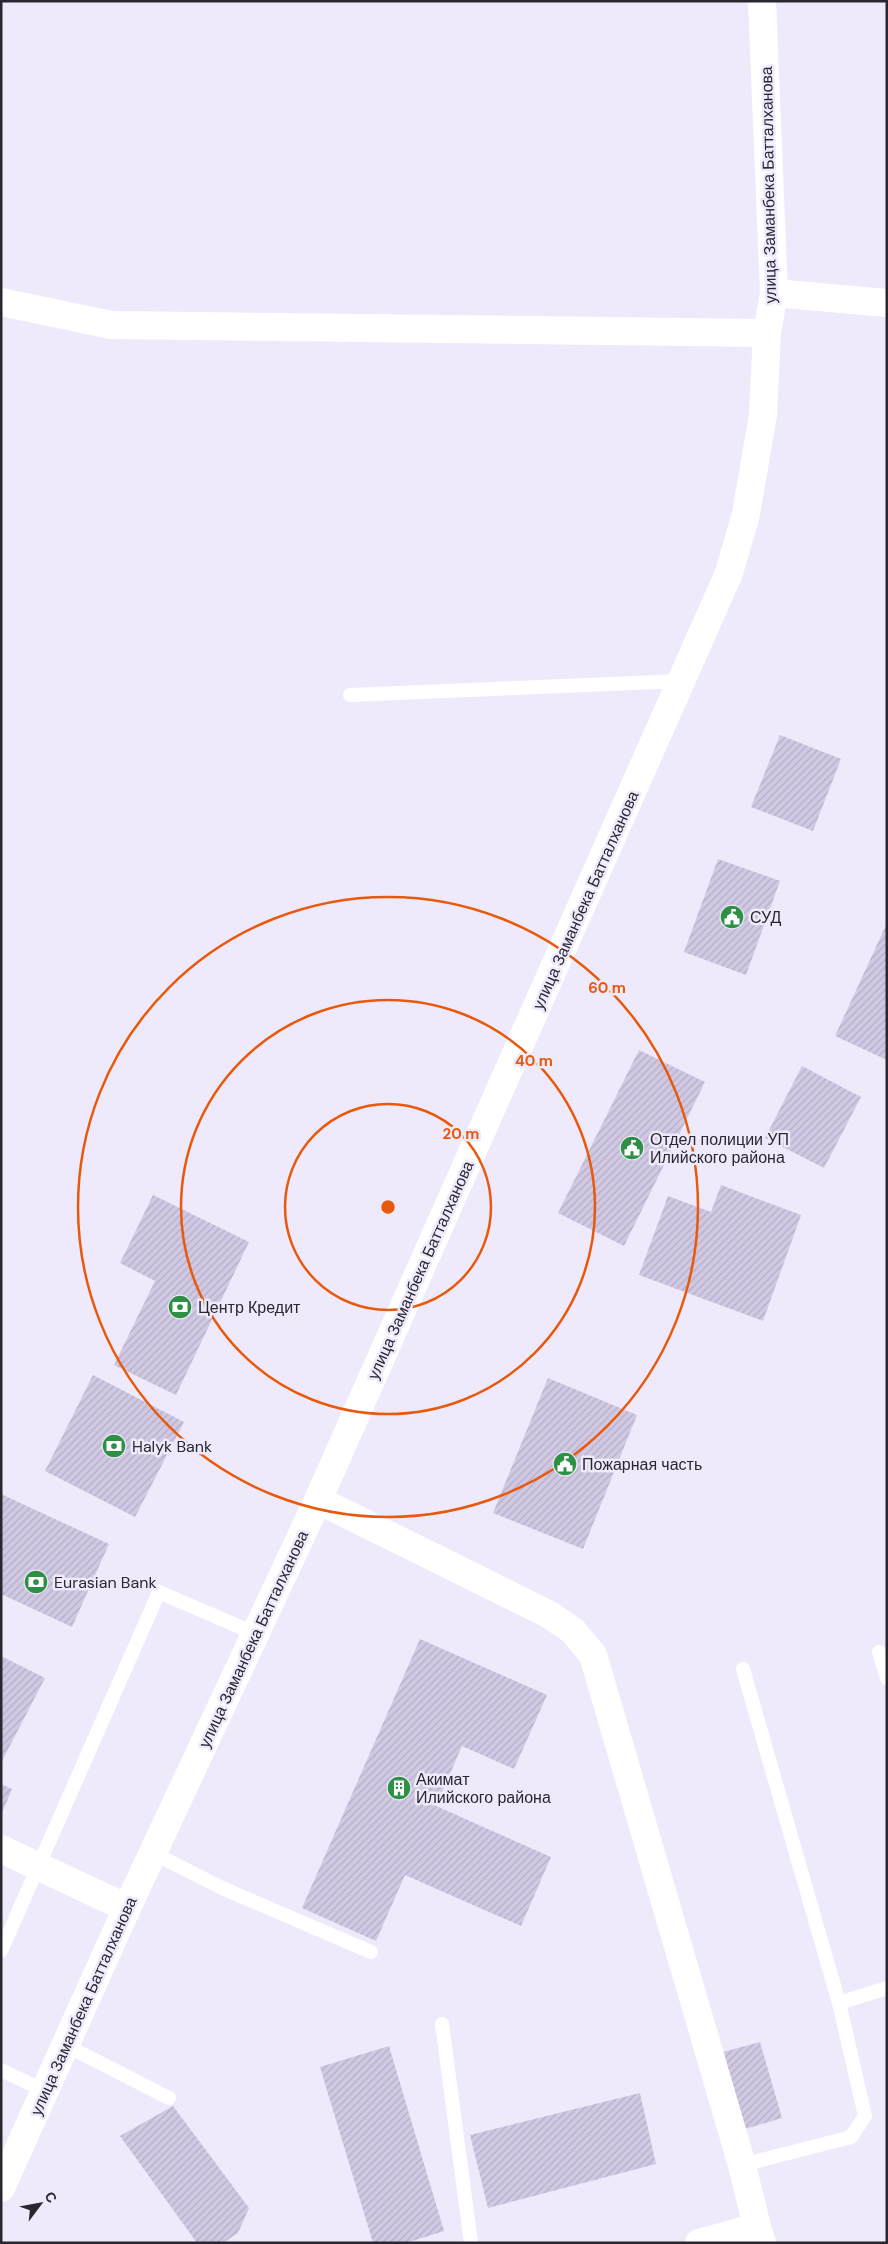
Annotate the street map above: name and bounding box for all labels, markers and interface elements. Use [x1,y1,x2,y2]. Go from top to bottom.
street label: улица Заманбека Батталханова [756,66,781,304]
street label: улица Заманбека Батталханова [528,787,643,1013]
public building icon: СУД [719,904,745,930]
place label: СУД [750,907,781,928]
text: 60 m [588,978,626,998]
text: 40 m [515,1051,553,1071]
text: 20 m [443,1124,479,1144]
place label: Отдел полиции УП Илийского района [650,1129,789,1168]
public building icon: Отдел полиции УП Илийского района [619,1135,645,1161]
street label: улица Заманбека Батталханова [363,1157,478,1383]
centre of rings [379,1198,397,1216]
bank icon: Центр Кредит [167,1294,193,1320]
place label: Центр Кредит [198,1297,301,1318]
bank icon: Halyk Bank [101,1433,127,1459]
place label: Halyk Bank [132,1436,212,1457]
public building icon: Пожарная часть [552,1451,578,1477]
place label: Пожарная часть [582,1454,702,1475]
street label: улица Заманбека Батталханова [194,1527,313,1751]
bank icon: Eurasian Bank [23,1569,49,1595]
place label: Eurasian Bank [54,1572,156,1593]
place label: Акимат Илийского района [416,1769,551,1808]
building icon: Акимат Илийского района [386,1775,412,1801]
street label: улица Заманбека Батталханова [26,1893,141,2119]
north arrow [15,2179,65,2229]
text: С [41,2188,61,2206]

